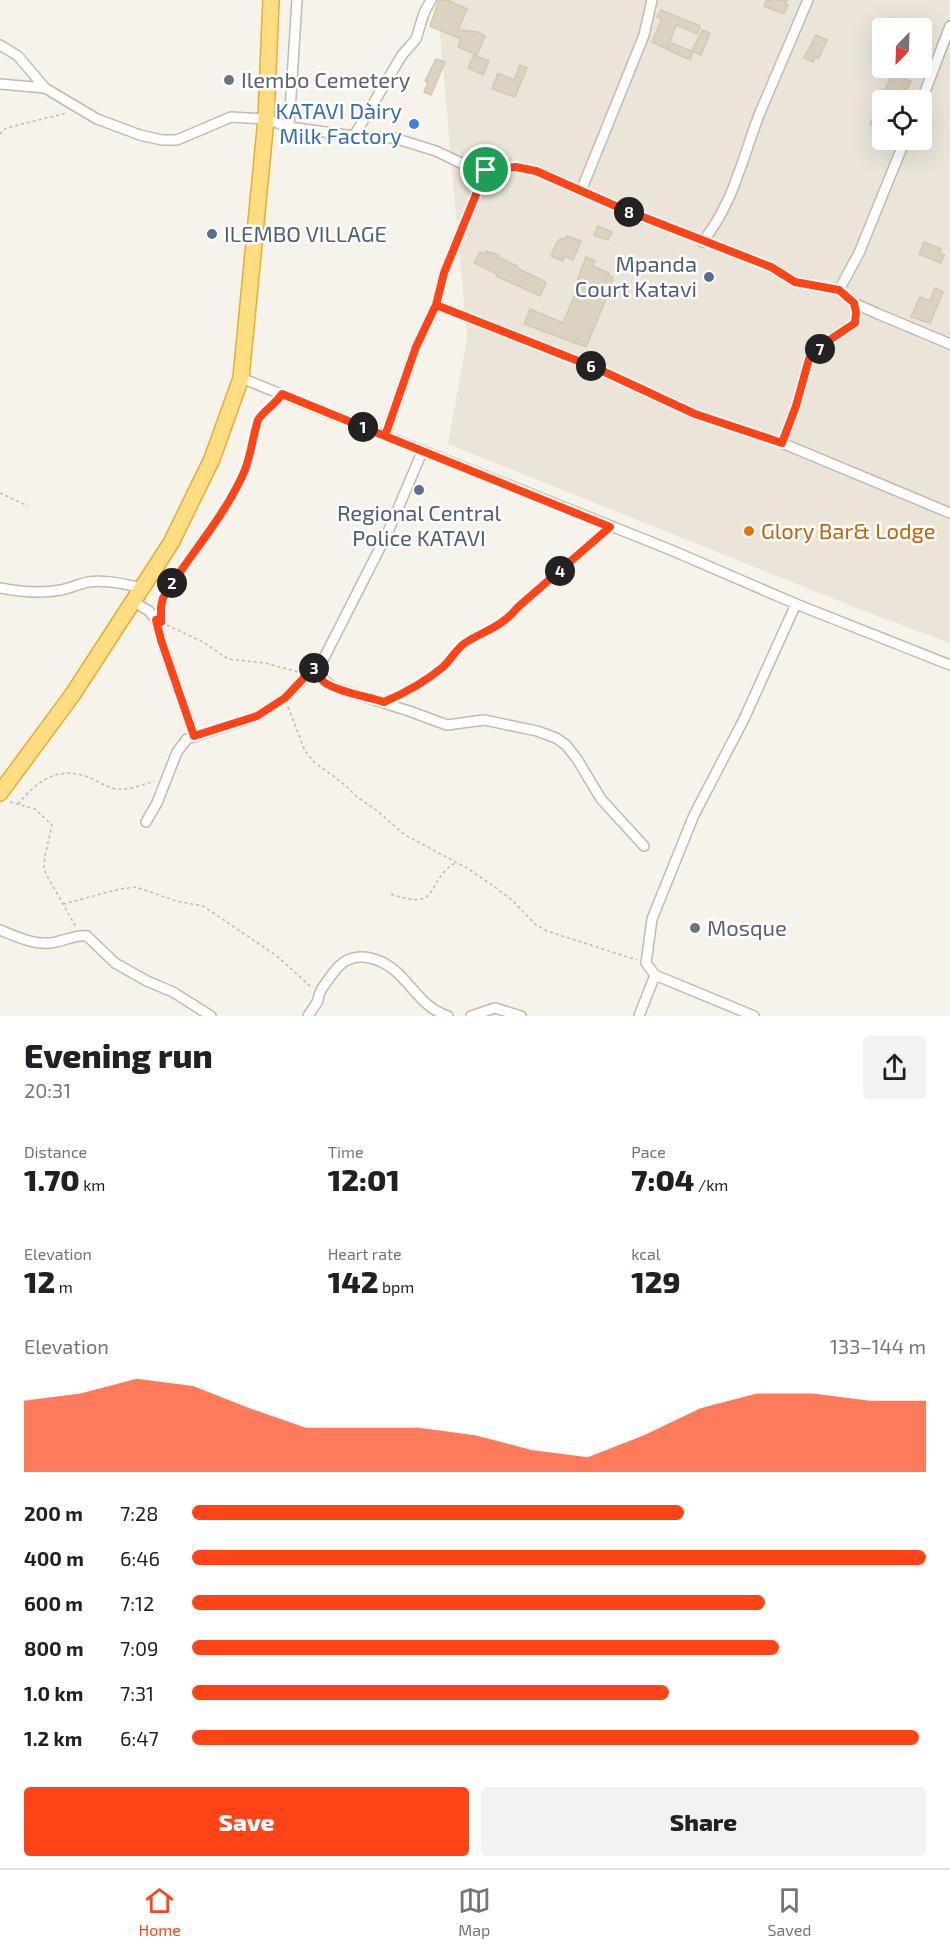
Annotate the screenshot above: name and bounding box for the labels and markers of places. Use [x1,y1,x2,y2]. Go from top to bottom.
place label: Ilembo Cemetery [241,66,411,92]
marker: Ilembo Cemetery [222,73,236,87]
place label: KATAVI Dàiry Milk Factory [276,97,402,148]
marker: KATAVI Dàiry Milk Factory [407,117,421,131]
pin [460,144,511,195]
pin: 8 [614,197,644,227]
place label: ILEMBO VILLAGE [224,220,387,246]
marker: ILEMBO VILLAGE [205,227,219,241]
place label: Mpanda Court Katavi [575,250,697,301]
marker: Mpanda Court Katavi [702,270,716,284]
pin: 7 [805,334,835,364]
pin: 6 [576,351,606,381]
pin: 1 [348,412,378,442]
marker: Regional Central Police KATAVI [412,483,426,497]
place label: Regional Central Police KATAVI [337,499,502,550]
place label: Glory Bar& Lodge [761,517,936,543]
marker: Glory Bar& Lodge [742,524,756,538]
pin: 4 [545,556,575,586]
pin: 2 [157,568,187,598]
pin: 3 [299,653,329,683]
place label: Mosque [707,914,787,940]
marker: Mosque [688,921,702,935]

